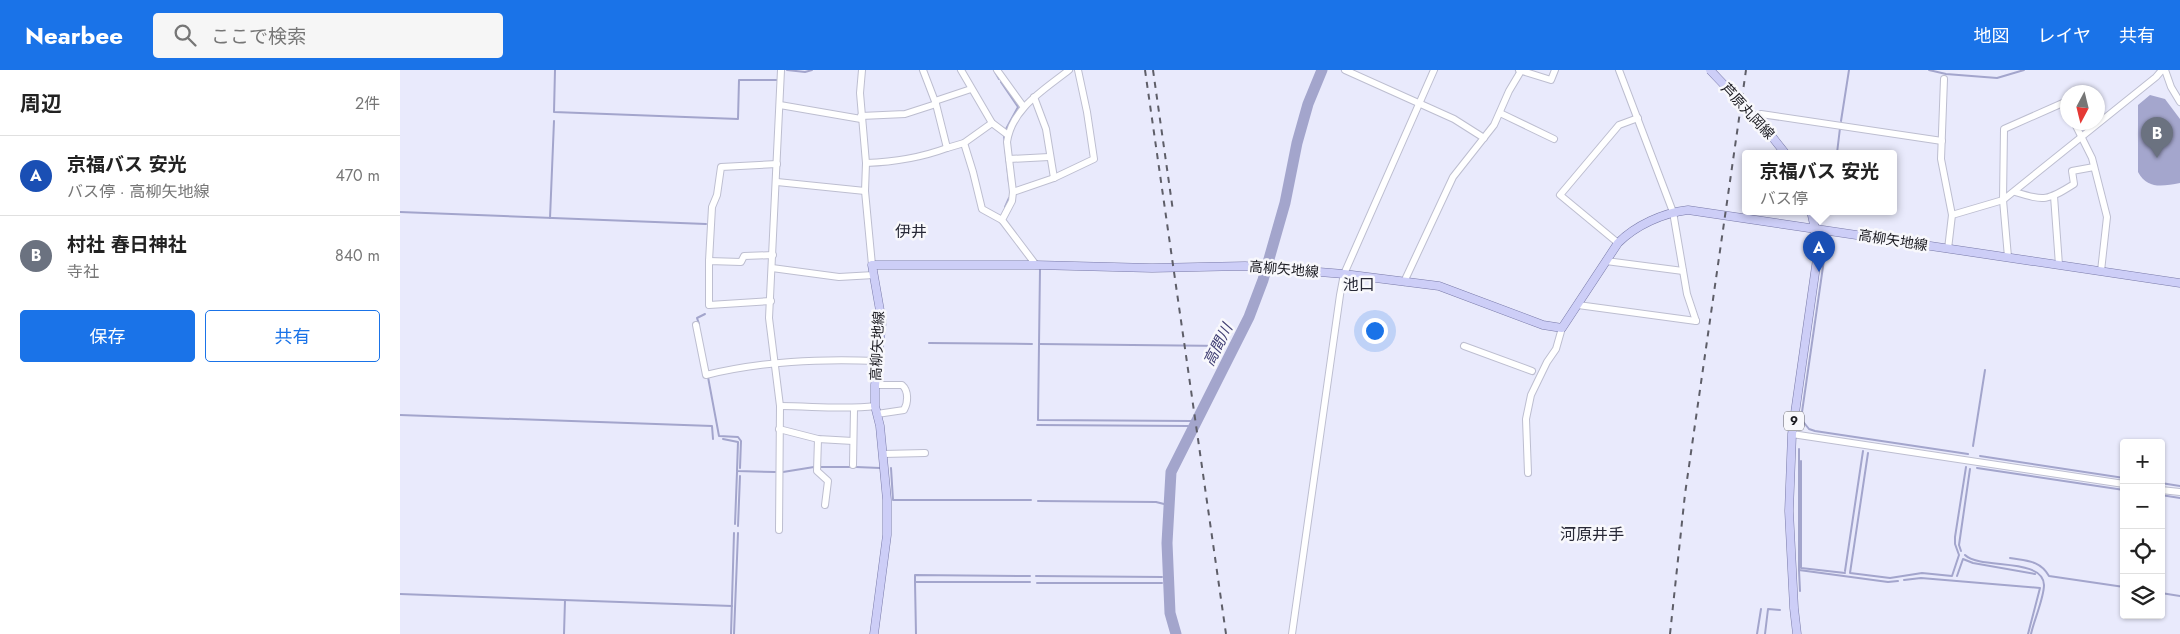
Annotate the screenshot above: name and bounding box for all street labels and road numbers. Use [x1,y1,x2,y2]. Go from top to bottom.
street label: 芦原丸岡線 [1717,79,1779,143]
street label: 高柳矢地線 [1857,225,1929,255]
street label: 高柳矢地線 [1248,256,1320,282]
street label: 高柳矢地線 [865,311,889,381]
road number: 9 [1784,412,1804,431]

